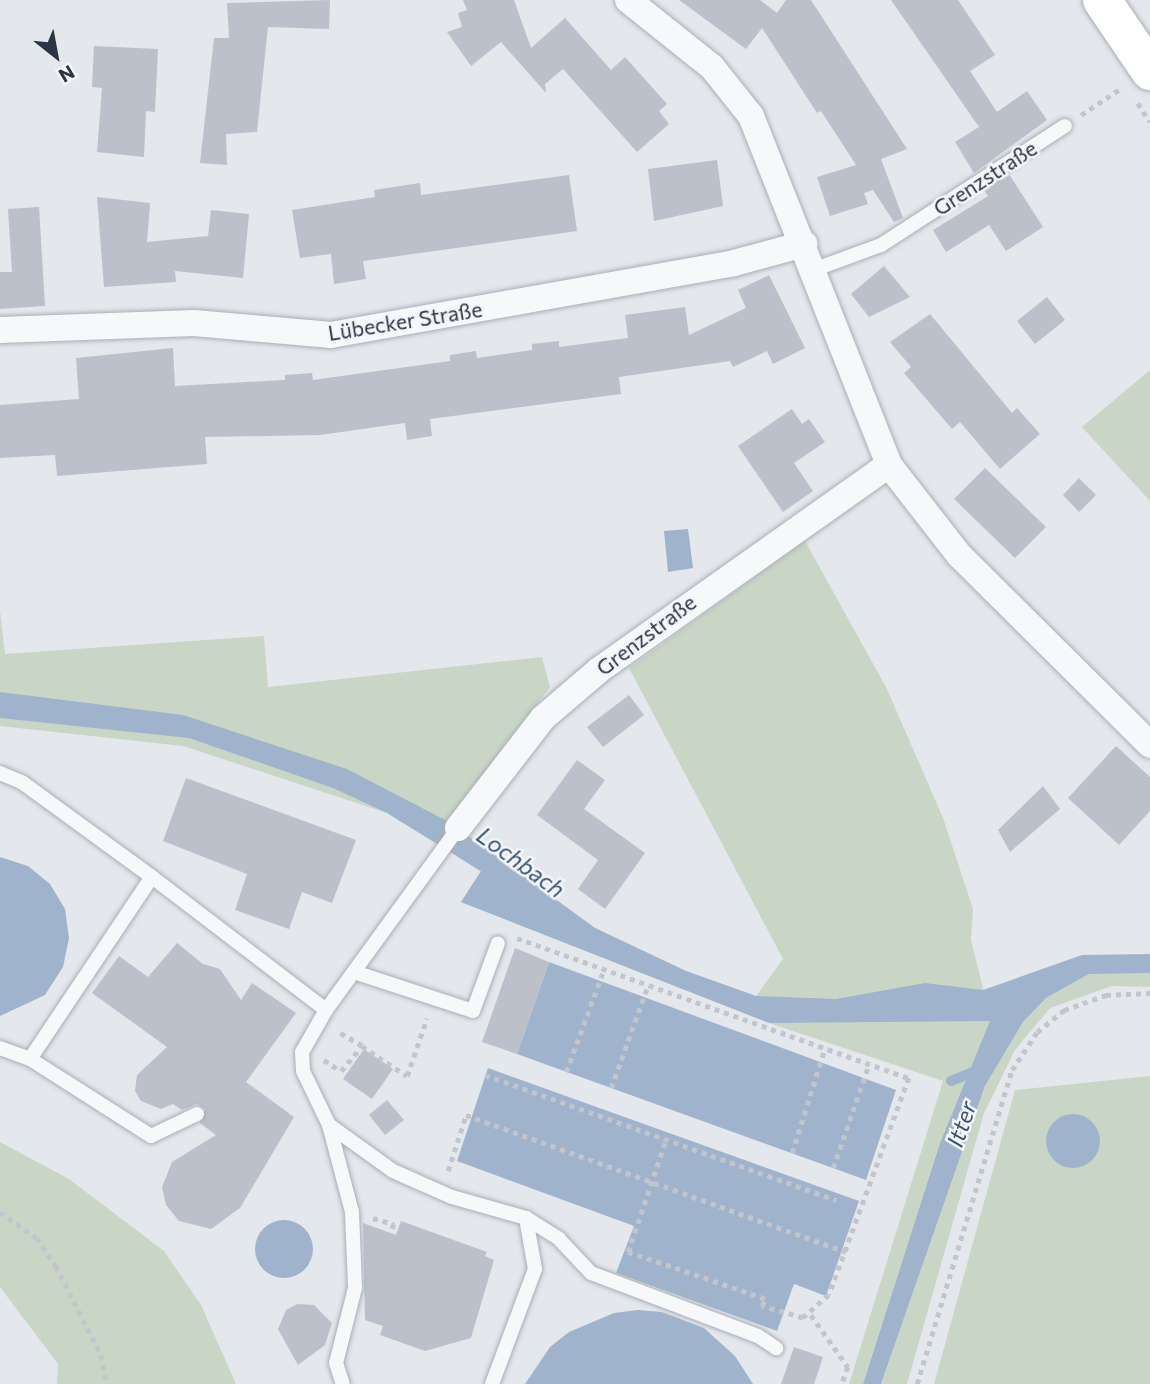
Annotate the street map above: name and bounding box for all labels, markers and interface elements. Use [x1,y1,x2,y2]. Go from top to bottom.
north arrow [21,21,91,91]
text: N [55,61,79,88]
street label: Grenzstraße [929,135,1041,221]
street label: Lübecker Straße [326,296,484,346]
street label: Grenzstraße [591,589,701,681]
water label: Lochbach [472,821,570,903]
water label: Itter [940,1098,982,1150]

